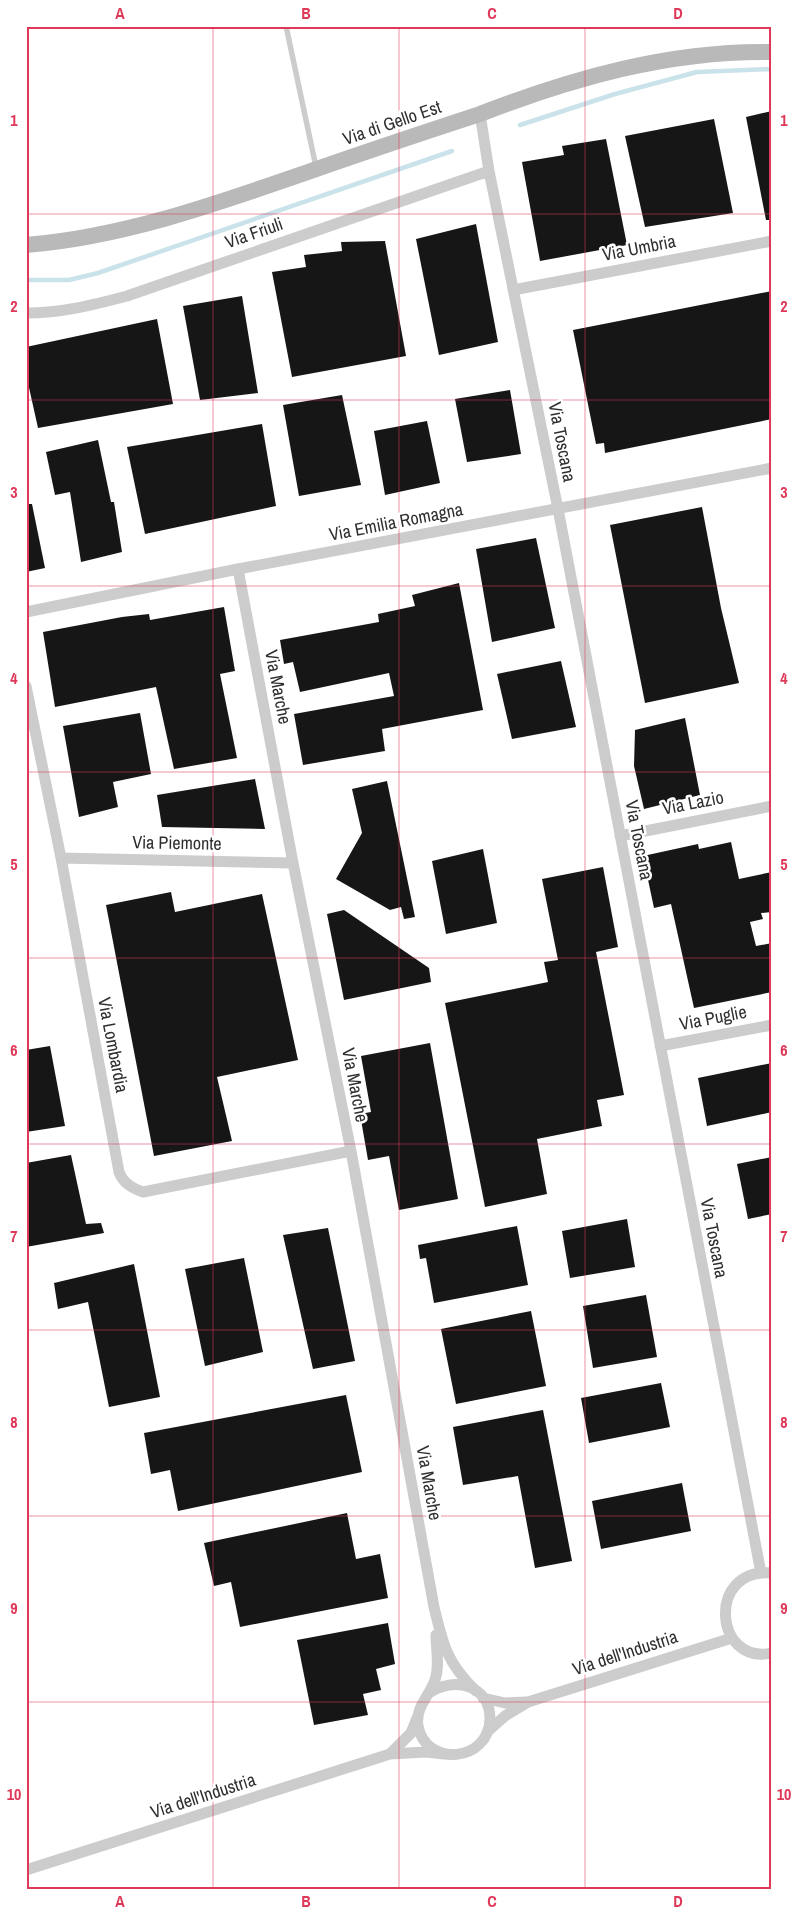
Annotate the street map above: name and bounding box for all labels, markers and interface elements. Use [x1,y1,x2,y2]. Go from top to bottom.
text: A [115,2,125,24]
text: B [301,2,311,24]
text: C [487,2,497,24]
text: D [673,2,683,24]
street label: Via di Gello Est [339,94,444,151]
text: 1 [10,109,18,131]
text: 1 [780,109,788,131]
street label: Via Friuli [222,211,286,254]
street label: Via Umbria [600,228,678,267]
text: 2 [10,295,18,317]
text: 2 [780,295,788,317]
street label: Via Toscana [543,400,582,484]
text: 3 [10,481,18,503]
text: 3 [780,481,788,503]
street label: Via Emilia Romagna [327,496,465,547]
street label: Via Marche [259,648,298,726]
text: 4 [10,667,18,689]
text: 4 [780,667,788,689]
street label: Via Lazio [660,784,726,821]
street label: Via Toscana [620,798,659,882]
street label: Via Piemonte [132,829,222,856]
text: 5 [10,853,18,875]
text: 5 [780,853,788,875]
street label: Via Lombardia [92,995,135,1095]
street label: Via Puglie [677,999,749,1036]
text: 6 [10,1039,18,1061]
text: 6 [780,1039,788,1061]
street label: Via Marche [336,1046,375,1124]
street label: Via Toscana [695,1196,734,1280]
text: 7 [10,1225,18,1247]
text: 7 [780,1225,788,1247]
text: 8 [10,1411,18,1433]
text: 8 [780,1411,788,1433]
street label: Via Marche [411,1444,448,1522]
text: 9 [10,1597,18,1619]
text: 9 [780,1597,788,1619]
street label: Via dell'Industria [569,1624,681,1681]
street label: Via dell'Industria [147,1767,259,1824]
text: 10 [7,1783,21,1805]
text: 10 [777,1783,791,1805]
text: A [115,1890,125,1912]
text: B [301,1890,311,1912]
text: C [487,1890,497,1912]
text: D [673,1890,683,1912]

